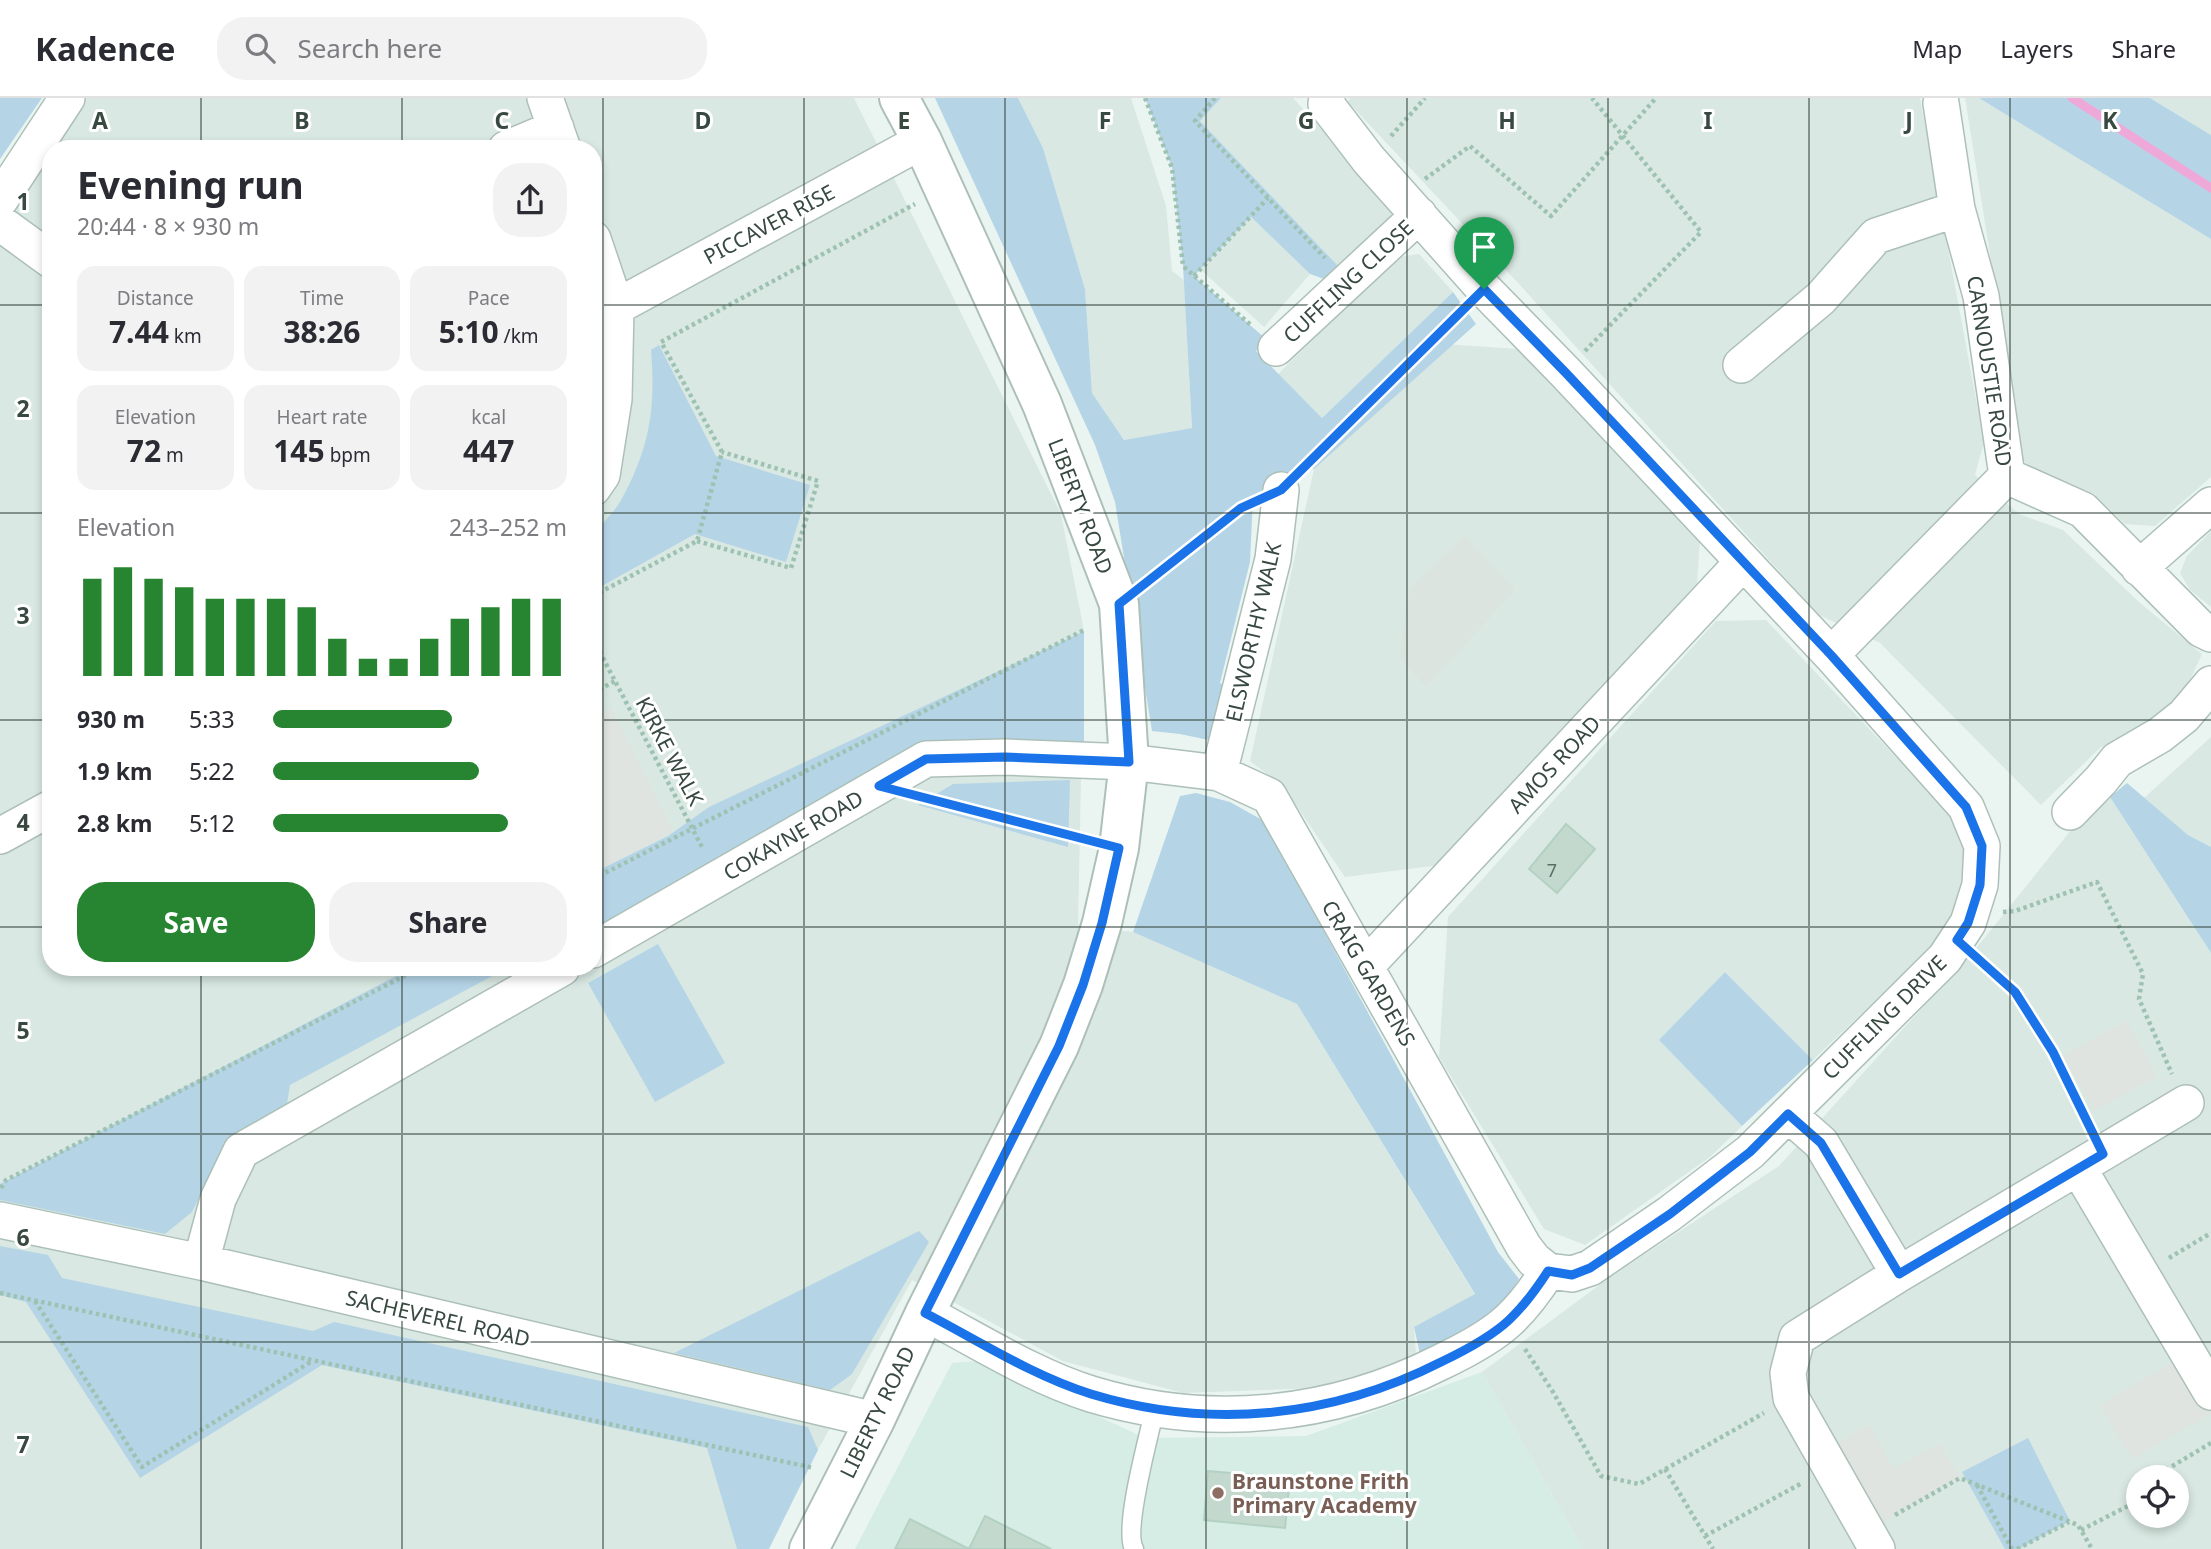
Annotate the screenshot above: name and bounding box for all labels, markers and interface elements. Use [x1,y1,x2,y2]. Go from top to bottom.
search box [217,17,707,80]
text: Kadence [35,26,175,71]
icon: search [241,29,279,67]
text: Search here [297,30,442,66]
text: Map [1912,32,1962,65]
text: Layers [2000,32,2074,65]
text: Share [2112,32,2176,65]
text: A [92,104,108,136]
text: B [294,104,310,136]
text: C [495,104,510,136]
text: D [695,104,711,136]
text: E [898,104,910,136]
text: F [1099,104,1111,136]
text: G [1298,104,1314,136]
text: H [1498,104,1516,136]
text: I [1704,104,1713,136]
text: J [1903,104,1913,136]
text: K [2102,104,2118,136]
text: Evening run [77,158,304,210]
button: share [493,163,567,237]
street label: PICCAVER RISE [699,178,839,270]
text: 1 [16,185,30,217]
text: 20:44 · 8 × 930 m [77,210,259,242]
street label: CUFFLING CLOSE [1277,213,1419,349]
pin [1454,217,1514,289]
icon: arrive [1465,228,1503,266]
street label: CARNOUSTIE ROAD [1961,274,2019,468]
text: Distance [117,285,194,311]
text: Time [300,285,344,311]
text: Pace [468,285,510,311]
text: 7.44 [109,311,169,352]
text: 38:26 [283,311,361,352]
text: 5:10 [439,311,499,352]
text: km [169,323,202,349]
text: /km [499,323,539,349]
text: 2 [16,392,30,424]
text: Elevation [115,404,196,430]
text: Heart rate [277,404,367,430]
text: kcal [471,404,506,430]
text: 72 [127,430,161,471]
text: 145 [273,430,325,471]
text: 447 [463,430,514,471]
street label: LIBERTY ROAD [1042,434,1120,578]
text: m [161,442,184,468]
text: bpm [325,442,371,468]
text: Elevation [77,511,175,543]
text: 243–252 m [449,511,567,543]
street label: ELSWORTHY WALK [1219,539,1287,725]
text: 3 [16,599,30,631]
street label: KIRKE WALK [630,692,710,810]
text: 930 m [77,703,145,735]
text: 5:33 [189,703,235,735]
street label: AMOS ROAD [1502,709,1606,819]
text: 1.9 km [77,755,152,787]
text: 5:22 [189,755,235,787]
street label: COKAYNE ROAD [718,784,868,886]
text: 4 [16,806,30,838]
text: 2.8 km [77,807,152,839]
text: 5:12 [189,807,235,839]
house number: 7 [1547,858,1557,882]
button: Save [77,882,315,962]
button: Share [329,882,567,962]
street label: CRAIG GARDENS [1316,895,1422,1051]
street label: CUFFLING DRIVE [1816,949,1952,1085]
text: 5 [16,1014,30,1046]
text: 6 [16,1221,30,1253]
street label: SACHEVEREL ROAD [343,1283,533,1353]
street label: LIBERTY ROAD [833,1341,921,1483]
text: 7 [16,1428,30,1460]
map controls [2126,1465,2189,1528]
button: locate [2126,1465,2189,1528]
place label: Braunstone Frith Primary Academy [1232,1467,1417,1519]
marker: Braunstone Frith Primary Academy [1210,1485,1226,1501]

